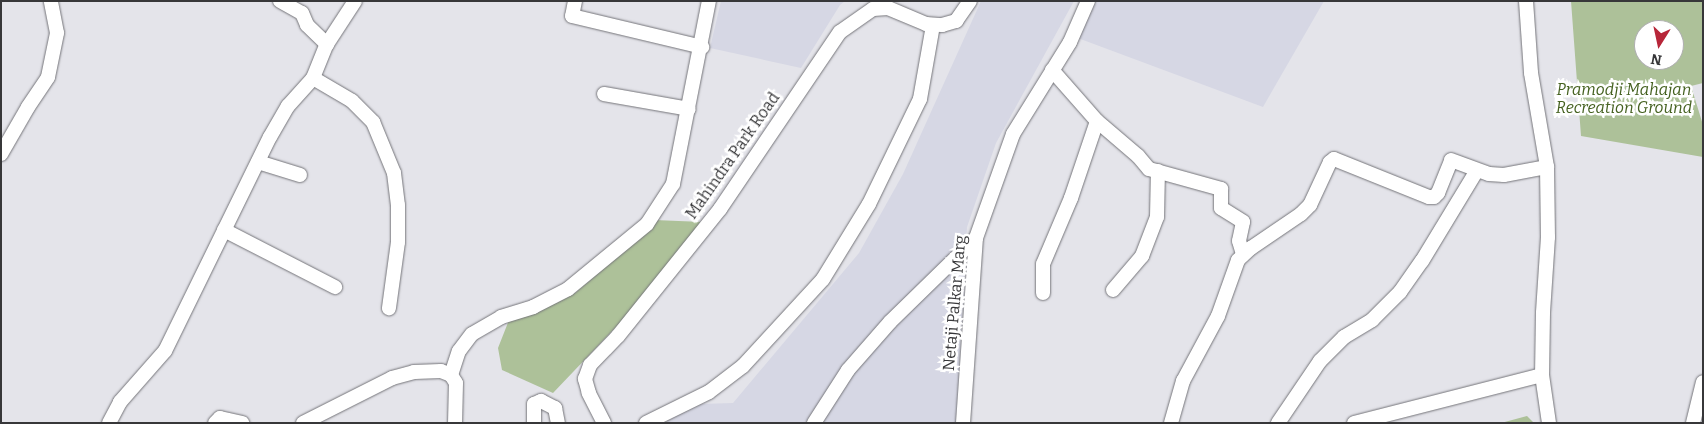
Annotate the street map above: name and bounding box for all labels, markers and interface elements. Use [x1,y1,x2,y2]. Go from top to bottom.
north arrow [1634,20,1684,70]
text: N [1650,50,1663,69]
park label: Pramodji Mahajan Recreation Ground [1556,80,1692,118]
street label: Mahindra Park Road [682,89,784,223]
street label: Netaji Palkar Marg [939,234,971,372]

